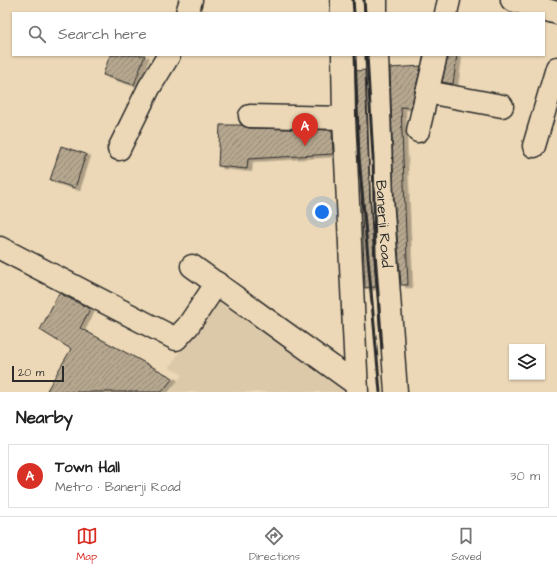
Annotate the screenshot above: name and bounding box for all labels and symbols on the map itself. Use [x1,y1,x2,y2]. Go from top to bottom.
pin: A [292,113,318,146]
street label: Banerji Road [371,180,397,269]
your location [312,202,332,222]
scale bar [12,364,64,383]

